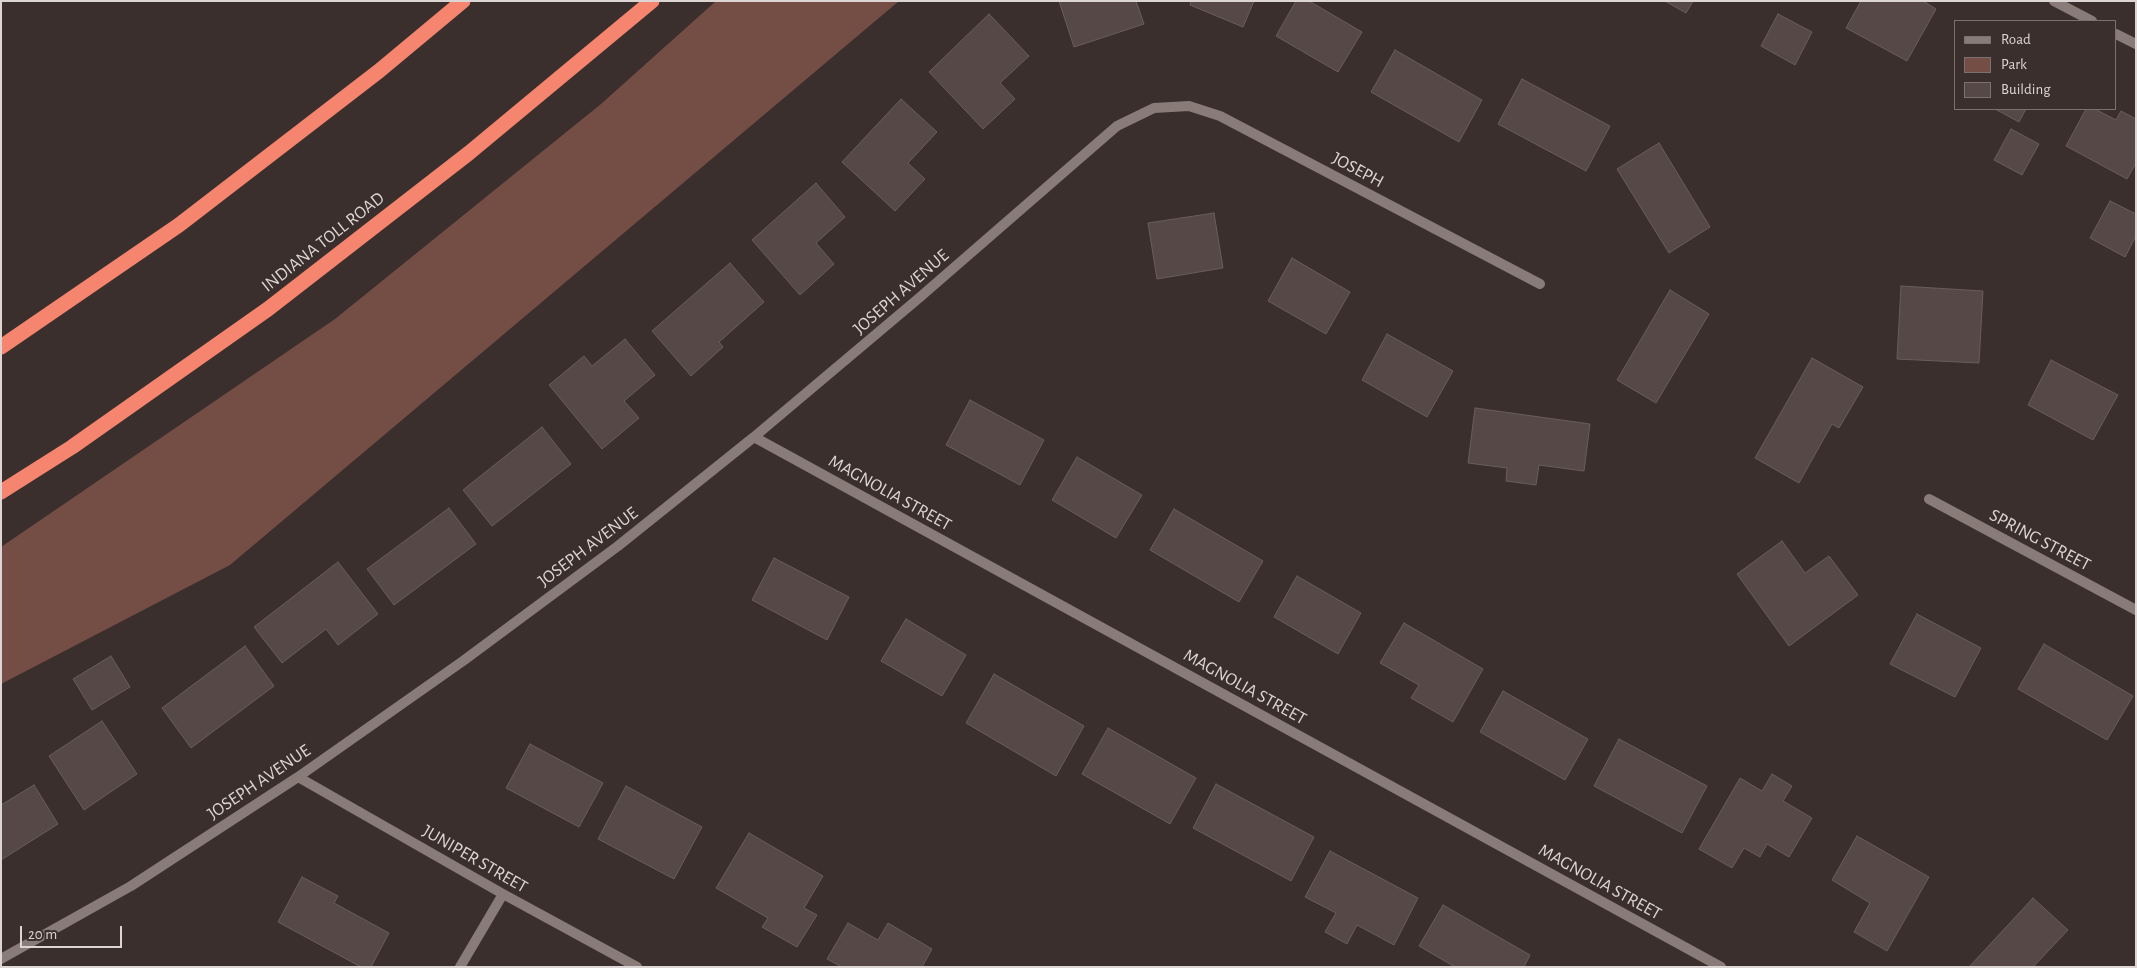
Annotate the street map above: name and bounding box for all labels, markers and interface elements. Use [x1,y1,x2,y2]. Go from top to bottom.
legend [1954,20,2117,110]
text: Road [2001,32,2031,47]
text: Park [2001,57,2027,72]
text: Building [2001,82,2051,97]
street label: JOSEPH [1328,147,1388,193]
street label: INDIANA TOLL ROAD [257,187,389,297]
street label: JOSEPH AVENUE [849,245,953,339]
street label: MAGNOLIA STREET [825,450,955,536]
street label: JOSEPH AVENUE [534,502,642,592]
street label: SPRING STREET [1986,504,2094,576]
street label: MAGNOLIA STREET [1180,644,1310,730]
street label: JOSEPH AVENUE [203,740,315,824]
street label: JUNIPER STREET [418,820,532,898]
street label: MAGNOLIA STREET [1535,839,1665,925]
scale bar [22,916,125,948]
text: 20 m [28,927,57,942]

